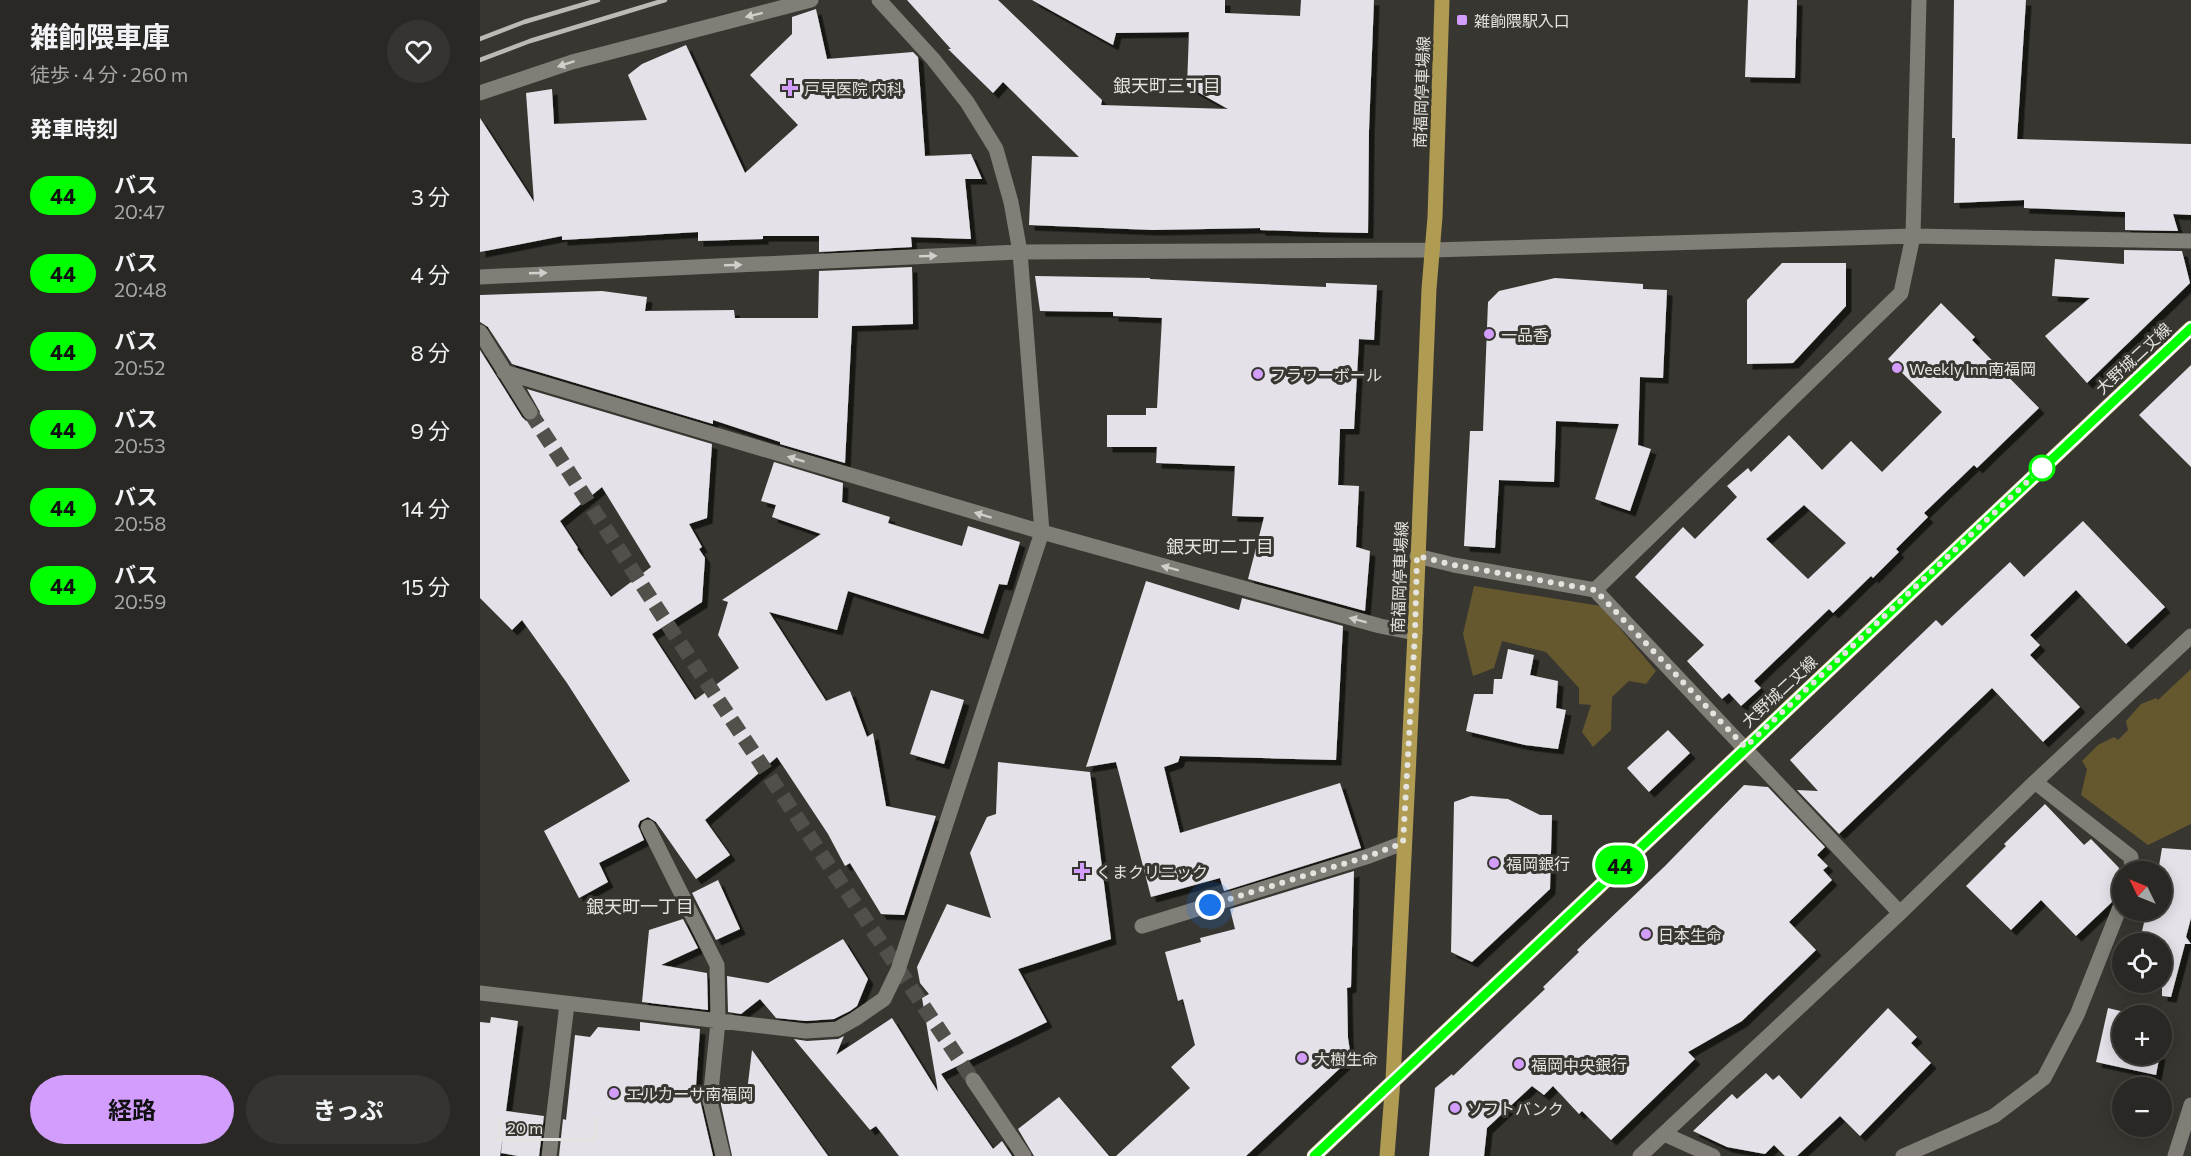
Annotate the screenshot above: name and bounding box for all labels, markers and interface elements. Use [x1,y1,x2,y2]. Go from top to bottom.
one-way arrow [745,10,764,20]
place label: 雑餉隈駅入口 [1474,11,1570,30]
marker: 雑餉隈駅入口 [1455,13,1469,27]
text: 雑餉隈車庫 [30,19,170,53]
button: heart [387,20,450,83]
street label: 南福岡停車場線 [1410,36,1432,148]
one-way arrow [557,60,575,69]
text: 徒歩 · 4 分 · 260 m [30,62,188,86]
district label: 銀天町三丁目 [1113,74,1221,96]
marker: 戸早医院 内科 [781,79,799,97]
place label: 戸早医院 内科 [804,79,903,98]
text: 発車時刻 [30,115,118,142]
text: バス [114,171,158,198]
text: 44 [50,183,76,208]
text: 3 分 [411,183,450,210]
text: 20:47 [114,199,165,223]
text: バス [114,249,158,276]
one-way arrow [918,252,937,261]
one-way arrow [724,260,743,269]
text: 44 [50,261,76,286]
text: 4 分 [411,261,450,288]
one-way arrow [529,269,548,278]
text: 20:48 [114,277,167,301]
street label: 大野城二丈線 [2091,318,2175,398]
place label: 一品香 [1501,325,1549,344]
text: バス [114,327,158,354]
marker: 一品香 [1482,327,1496,341]
text: 44 [50,339,76,364]
text: 8 分 [410,339,450,366]
text: 20:52 [114,355,165,379]
place label: Weekly Inn南福岡 [1909,359,2036,378]
marker: Weekly Inn南福岡 [1890,361,1904,375]
place label: フラワーボール [1270,365,1382,384]
marker: フラワーボール [1251,367,1265,381]
text: バス [114,405,158,432]
text: 44 [50,417,76,442]
text: 9 分 [410,417,450,444]
text: 20:53 [114,433,166,457]
one-way arrow [787,454,805,463]
unlabelled marker [2029,455,2055,481]
text: バス [114,483,158,510]
text: 44 [50,495,76,520]
text: 14 分 [401,495,450,522]
one-way arrow [973,510,991,519]
text: 20:58 [114,511,166,535]
street label: 南福岡停車場線 [1388,521,1410,633]
district label: 銀天町二丁目 [1166,535,1274,557]
text: バス [114,561,158,588]
one-way arrow [1161,563,1179,572]
text: 44 [50,573,76,598]
text: 15 分 [402,573,450,600]
text: 20:59 [114,589,166,613]
one-way arrow [1349,614,1367,624]
street label: 大野城二丈線 [1737,651,1821,731]
line badge: 44 [1593,846,1647,884]
text: 44 [1607,853,1633,878]
place label: 福岡銀行 [1506,854,1570,873]
marker: 福岡銀行 [1487,856,1501,870]
north arrow [2112,861,2172,921]
map controls [2112,861,2172,1137]
marker: くまクリニック [1073,862,1091,880]
place label: くまクリニック [1096,862,1208,881]
your location [1195,890,1225,920]
district label: 銀天町一丁目 [586,895,694,917]
place label: 日本生命 [1658,925,1722,944]
marker: 日本生命 [1639,927,1653,941]
button: locate [2112,933,2172,993]
button: + [2112,1005,2172,1065]
place label: 大樹生命 [1314,1049,1378,1068]
marker: 大樹生命 [1295,1051,1309,1065]
place label: 福岡中央銀行 [1531,1055,1627,1074]
marker: 福岡中央銀行 [1512,1057,1526,1071]
button: 経路 [30,1075,234,1144]
button: きっぷ [246,1075,450,1144]
button: − [2112,1077,2172,1137]
place label: エルカーサ南福岡 [626,1084,753,1103]
marker: エルカーサ南福岡 [607,1086,621,1100]
place label: ソフトバンク [1467,1099,1564,1118]
marker: ソフトバンク [1448,1101,1462,1115]
scale bar [498,1114,597,1142]
text: 20 m [507,1118,543,1137]

